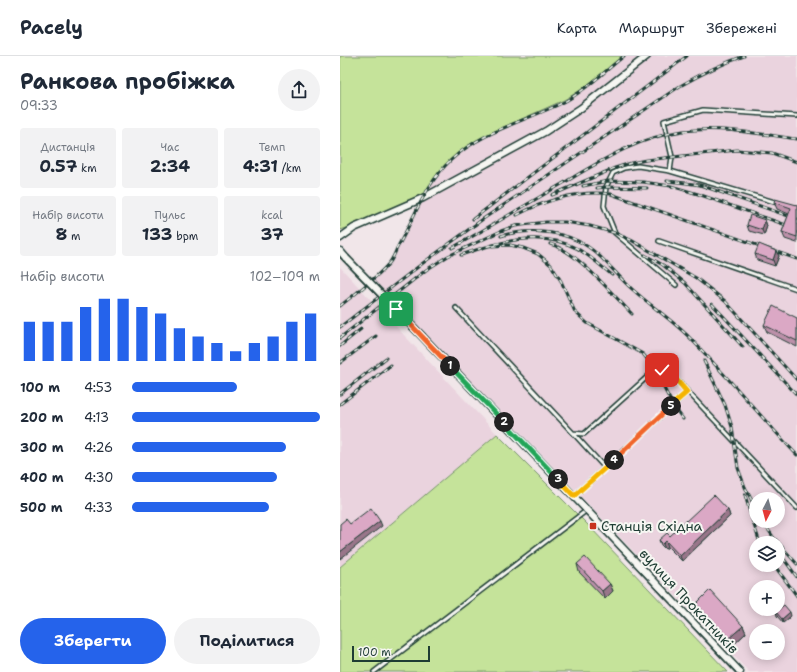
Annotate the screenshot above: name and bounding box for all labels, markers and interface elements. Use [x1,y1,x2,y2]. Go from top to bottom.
text: Pacely [20,15,83,40]
text: Карта [557,19,597,37]
text: Маршрут [619,19,684,37]
text: Збережені [706,19,777,37]
text: Ранкова пробіжка [20,67,235,96]
button: share [278,69,320,111]
text: 09:33 [20,97,58,114]
text: Дистанція [41,140,95,155]
text: Час [161,140,179,155]
text: Темп [259,140,285,155]
text: 0.57 [39,155,77,177]
text: 2:34 [150,155,190,177]
text: 4:31 [243,155,278,177]
text: km [77,161,97,176]
text: /km [278,161,301,176]
text: Набір висоти [32,208,104,223]
text: Пульс [155,208,185,223]
text: kcal [261,208,283,223]
text: 8 [55,223,67,245]
text: 133 [142,223,172,245]
text: 37 [260,223,284,245]
text: m [67,229,81,244]
text: bpm [172,229,198,244]
text: Набір висоти [20,268,105,285]
text: 102–109 m [250,268,320,285]
pin [379,292,413,326]
icon: arrive [385,298,407,320]
pin [645,353,679,387]
pin: 1 [440,356,460,376]
text: 1 [447,358,453,373]
icon: check [651,359,673,381]
text: 100 m [20,379,60,396]
text: 4:53 [84,379,112,396]
pin: 5 [661,396,681,416]
text: 5 [668,398,674,413]
text: 200 m [20,409,63,426]
text: 4:13 [84,409,109,426]
pin: 2 [494,412,514,432]
text: 2 [500,414,508,429]
text: 300 m [20,439,64,456]
text: 4:26 [84,439,113,456]
pin: 4 [604,450,624,470]
text: 4 [610,452,618,467]
text: 400 m [20,469,64,486]
text: 4:30 [84,469,113,486]
pin: 3 [548,469,568,489]
text: 3 [554,471,562,486]
north arrow [749,492,785,528]
map controls [749,492,785,660]
text: 500 m [20,499,63,516]
text: 4:33 [84,499,113,516]
place label: Станція Східна [601,517,703,535]
marker: Станція Східна [588,521,598,531]
button: layers [749,536,785,572]
street label: вулиця Прокатників [636,545,742,657]
button: + [749,580,785,616]
button: Зберегти [20,618,166,664]
button: Поділитися [174,618,320,664]
button: − [749,624,785,660]
scale bar [352,644,430,663]
text: 100 m [358,645,391,660]

